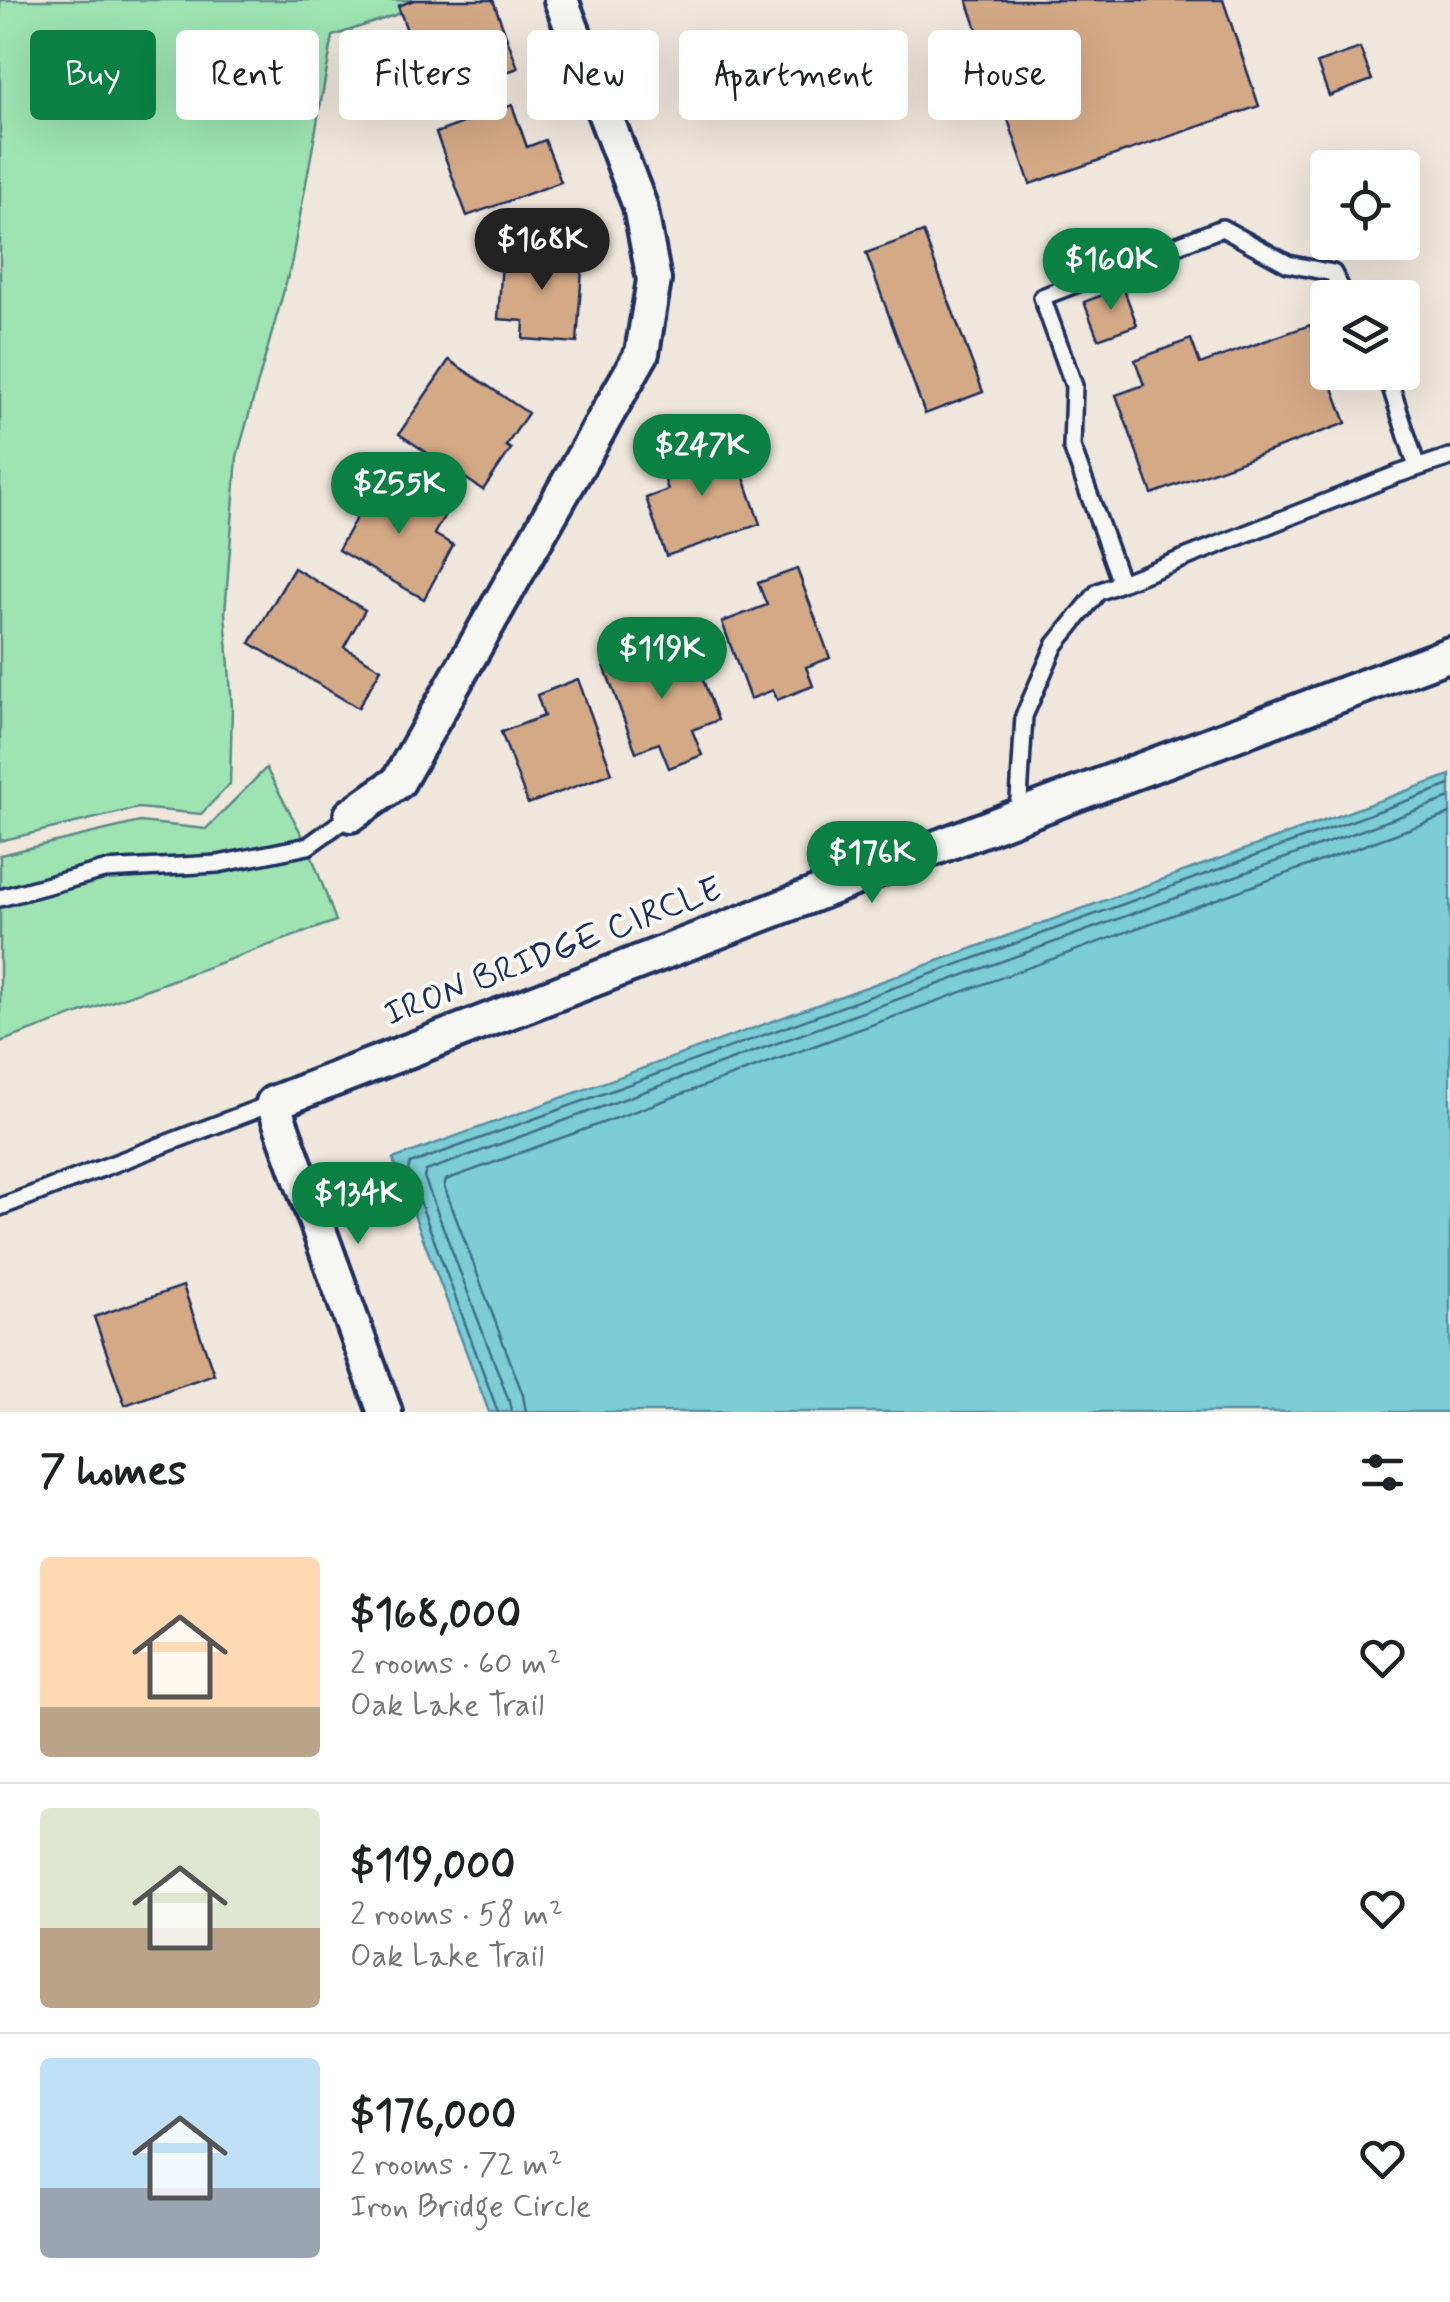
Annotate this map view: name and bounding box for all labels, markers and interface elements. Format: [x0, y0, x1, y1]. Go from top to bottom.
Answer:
chip: Buy [30, 30, 156, 120]
chip: Rent [176, 30, 319, 120]
chip: Filters [339, 30, 507, 120]
chip: New [527, 30, 659, 120]
chip: Apartment [679, 30, 908, 120]
chip: House [928, 30, 1081, 120]
map controls [1310, 150, 1420, 390]
button: locate [1310, 150, 1420, 260]
pin: $168K [472, 208, 612, 293]
text: $168K [497, 219, 587, 261]
pin: $160K [1041, 228, 1181, 313]
text: $160K [1065, 239, 1157, 281]
button: layers [1310, 280, 1420, 390]
pin: $247K [632, 414, 772, 499]
text: $247K [655, 425, 749, 467]
pin: $255K [329, 452, 469, 537]
text: $255K [353, 463, 445, 505]
pin: $119K [592, 617, 732, 702]
text: $119K [619, 628, 705, 670]
pin: $176K [802, 821, 942, 906]
text: $176K [829, 832, 915, 874]
street label: IRON BRIDGE CIRCLE [378, 866, 728, 1038]
pin: $134K [288, 1162, 428, 1247]
text: $134K [314, 1173, 402, 1215]
text: 7 homes [40, 1445, 187, 1500]
icon: filters [1355, 1445, 1410, 1500]
text: $168,000 [350, 1588, 521, 1643]
icon: home [120, 1597, 240, 1717]
icon: heart [1355, 1630, 1410, 1685]
text: 2 rooms · 60 m² [350, 1643, 561, 1685]
text: Oak Lake Trail [350, 1685, 544, 1727]
text: $119,000 [350, 1839, 515, 1894]
icon: home [120, 1848, 240, 1968]
icon: heart [1355, 1881, 1410, 1936]
text: 2 rooms · 58 m² [350, 1894, 563, 1936]
text: Oak Lake Trail [350, 1936, 544, 1978]
text: $176,000 [350, 2089, 516, 2144]
icon: home [120, 2098, 240, 2218]
icon: heart [1355, 2131, 1410, 2186]
text: 2 rooms · 72 m² [350, 2144, 563, 2186]
text: Iron Bridge Circle [350, 2186, 591, 2228]

